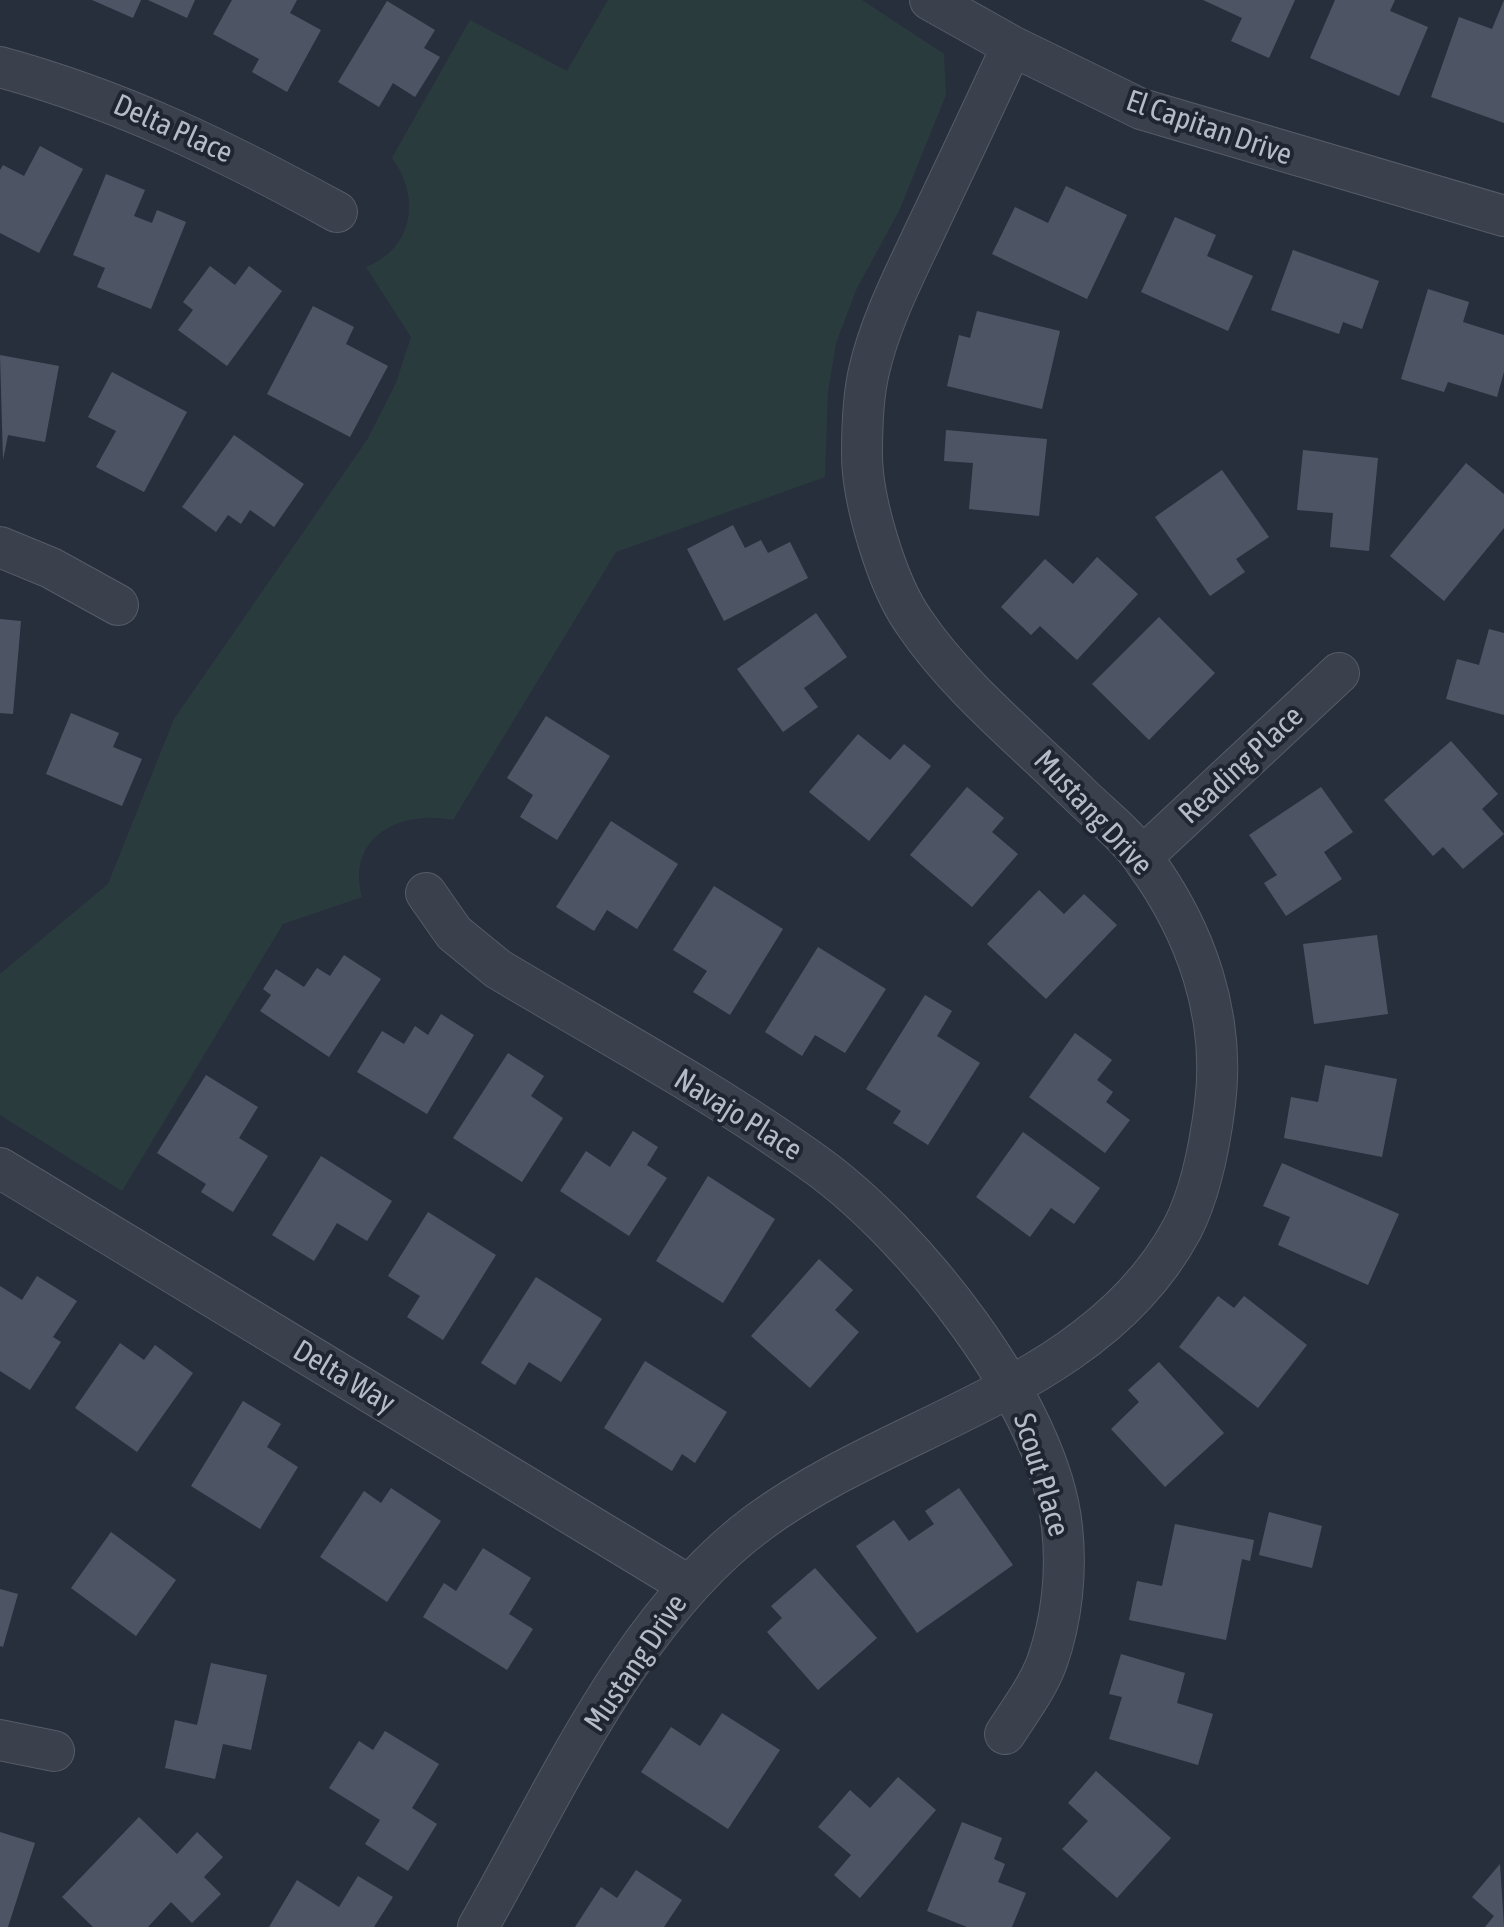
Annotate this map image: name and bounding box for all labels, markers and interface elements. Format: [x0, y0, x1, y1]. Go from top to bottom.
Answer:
street label: El Capitan Drive [1121, 83, 1297, 173]
street label: Delta Place [108, 87, 238, 171]
street label: Reading Place [1171, 698, 1311, 832]
street label: Mustang Drive [1026, 743, 1160, 883]
street label: Navajo Place [667, 1062, 809, 1168]
street label: Delta Way [287, 1333, 401, 1421]
street label: Scout Place [1005, 1409, 1077, 1541]
street label: Mustang Drive [577, 1588, 695, 1738]

